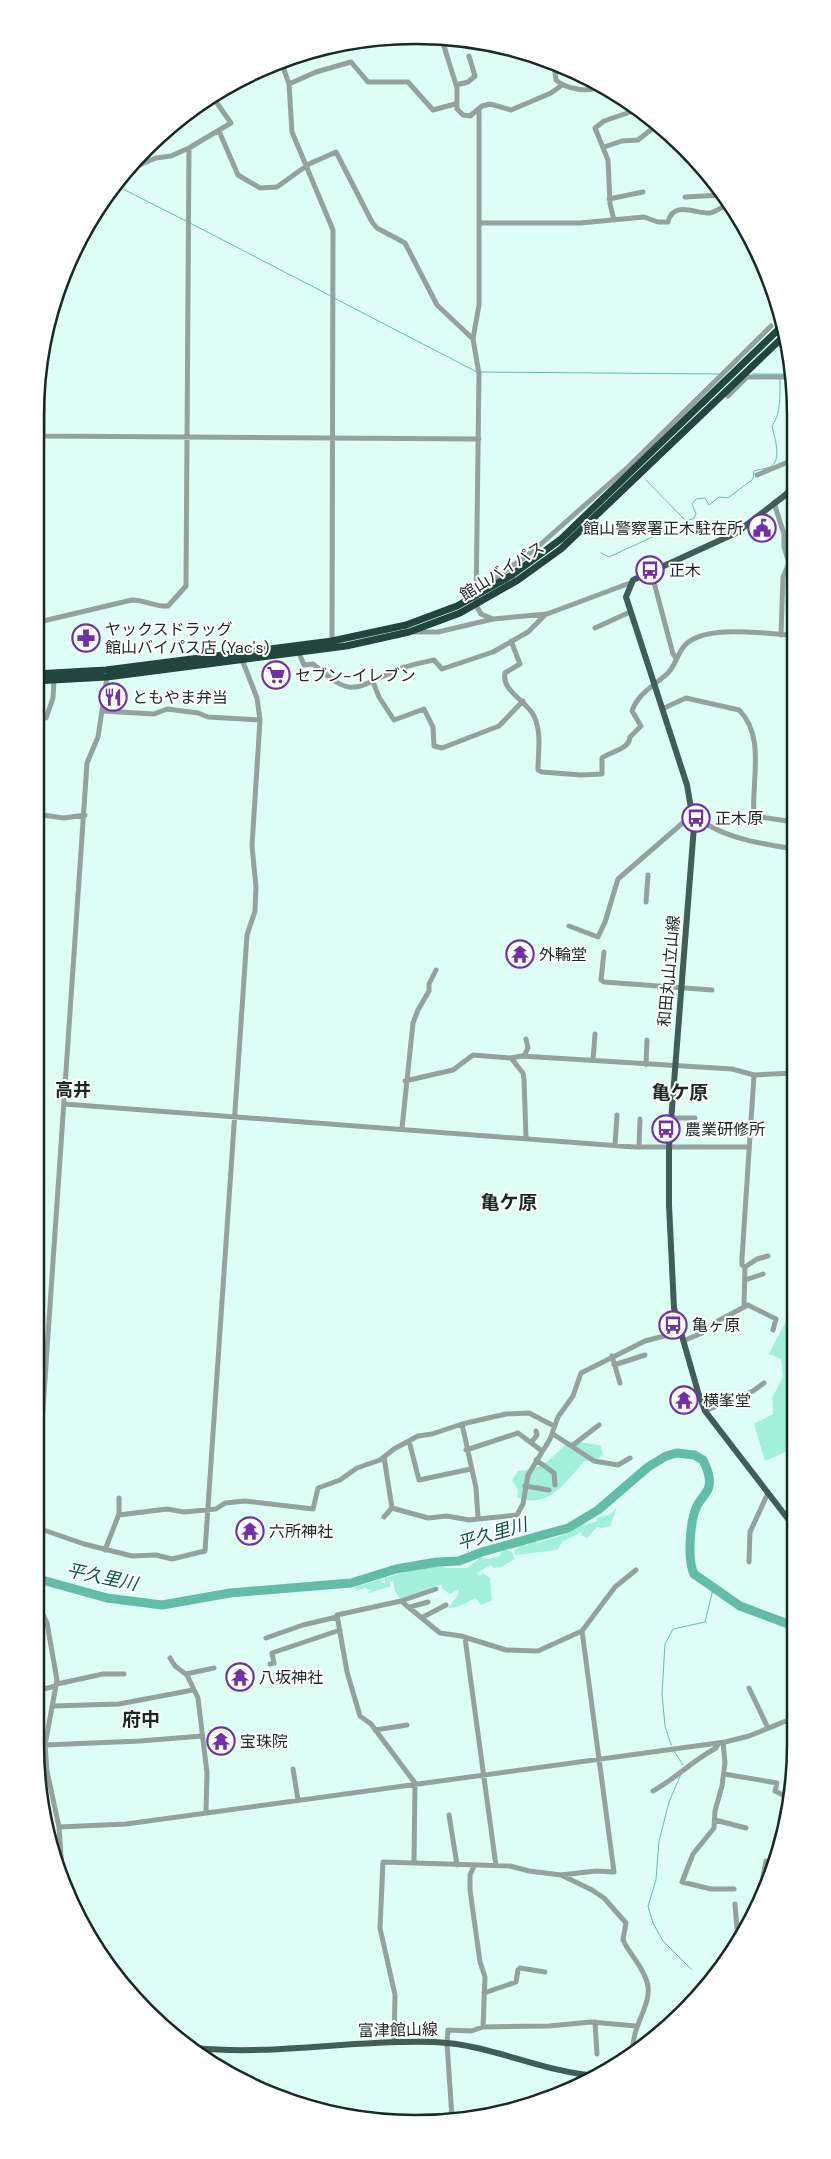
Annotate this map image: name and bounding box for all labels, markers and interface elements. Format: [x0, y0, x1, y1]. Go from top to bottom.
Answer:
public building icon: 館山警察署正木駐在所 [747, 513, 777, 543]
place label: 館山警察署正木駐在所 [583, 518, 743, 539]
street label: 館山バイパス [456, 537, 548, 605]
bus stop icon: 正木 [635, 555, 665, 585]
place label: 正木 [669, 560, 701, 581]
place label: ヤックスドラッグ 館山バイパス店 (Yac's) [105, 619, 269, 658]
pharmacy icon: ヤックスドラッグ 館山バイパス店 (Yac's) [71, 623, 101, 653]
supermarket icon: セブン-イレブン [261, 660, 291, 690]
place label: セブン-イレブン [295, 665, 416, 686]
restaurant icon: ともやま弁当 [98, 682, 128, 712]
place label: ともやま弁当 [132, 687, 228, 708]
bus stop icon: 正木原 [681, 803, 711, 833]
place label: 正木原 [715, 808, 763, 829]
street label: 和田丸山立山線 [654, 914, 684, 1028]
temple icon: 外輪堂 [505, 939, 535, 969]
place label: 外輪堂 [539, 944, 587, 965]
district label: 高井 [55, 1078, 91, 1102]
district label: 亀ケ原 [651, 1080, 709, 1105]
bus stop icon: 農業研修所 [651, 1114, 681, 1144]
place label: 農業研修所 [685, 1119, 765, 1140]
district label: 亀ケ原 [480, 1190, 538, 1215]
bus stop icon: 亀ヶ原 [658, 1310, 688, 1340]
place label: 亀ヶ原 [692, 1315, 740, 1336]
temple icon: 横峯堂 [669, 1385, 699, 1415]
place label: 横峯堂 [703, 1390, 751, 1411]
water label: 平久里川 [454, 1512, 532, 1555]
temple icon: 六所神社 [235, 1516, 265, 1546]
place label: 六所神社 [269, 1521, 333, 1542]
water label: 平久里川 [64, 1558, 142, 1597]
temple icon: 八坂神社 [225, 1662, 255, 1692]
place label: 八坂神社 [259, 1667, 323, 1688]
district label: 府中 [122, 1707, 160, 1732]
temple icon: 宝珠院 [206, 1726, 236, 1756]
place label: 宝珠院 [240, 1731, 288, 1752]
street label: 富津館山線 [358, 2019, 438, 2041]

